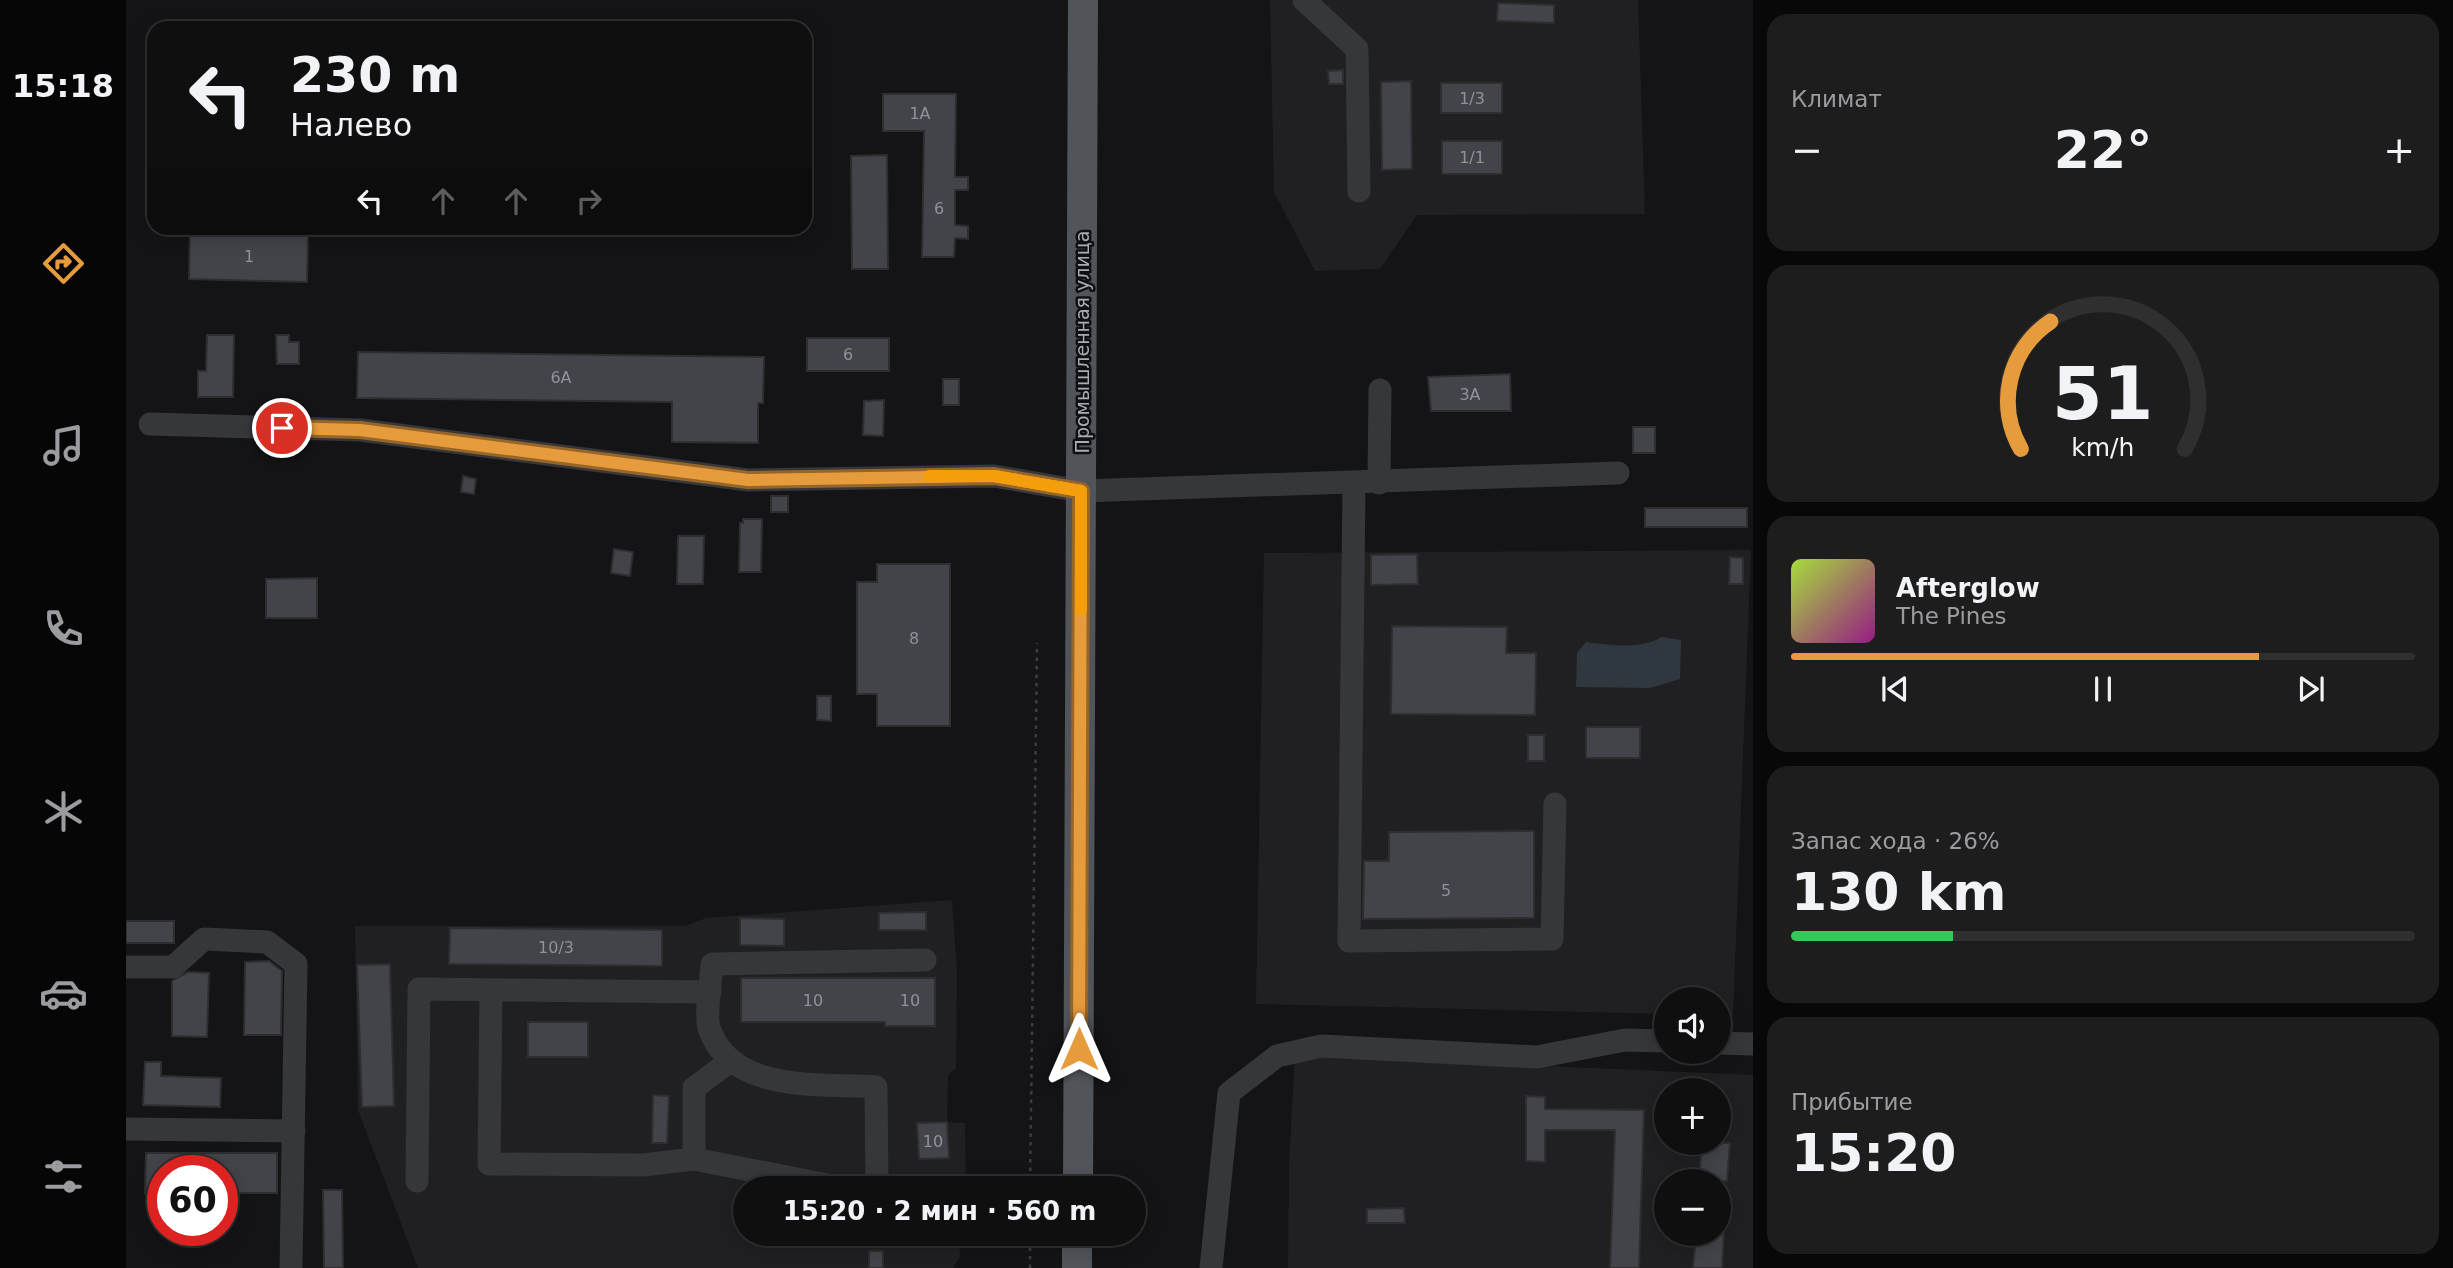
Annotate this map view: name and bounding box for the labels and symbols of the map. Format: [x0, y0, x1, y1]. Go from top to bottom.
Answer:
house number: 1/3 [1459, 89, 1485, 108]
house number: 1А [909, 104, 931, 123]
house number: 1/1 [1459, 148, 1485, 167]
house number: 6 [934, 199, 944, 218]
street label: Промышленная улица [1071, 231, 1093, 453]
house number: 1 [244, 247, 254, 266]
house number: 6 [843, 345, 853, 364]
house number: 6А [550, 368, 572, 387]
house number: 3А [1459, 385, 1481, 404]
pin [252, 398, 312, 458]
house number: 8 [909, 629, 919, 648]
house number: 5 [1441, 881, 1451, 900]
house number: 10/3 [538, 938, 574, 957]
house number: 10 [803, 991, 823, 1010]
house number: 10 [900, 991, 920, 1010]
position arrow [1042, 1012, 1116, 1086]
house number: 10 [923, 1132, 943, 1151]
speed limit sign: 60 [147, 1155, 238, 1246]

